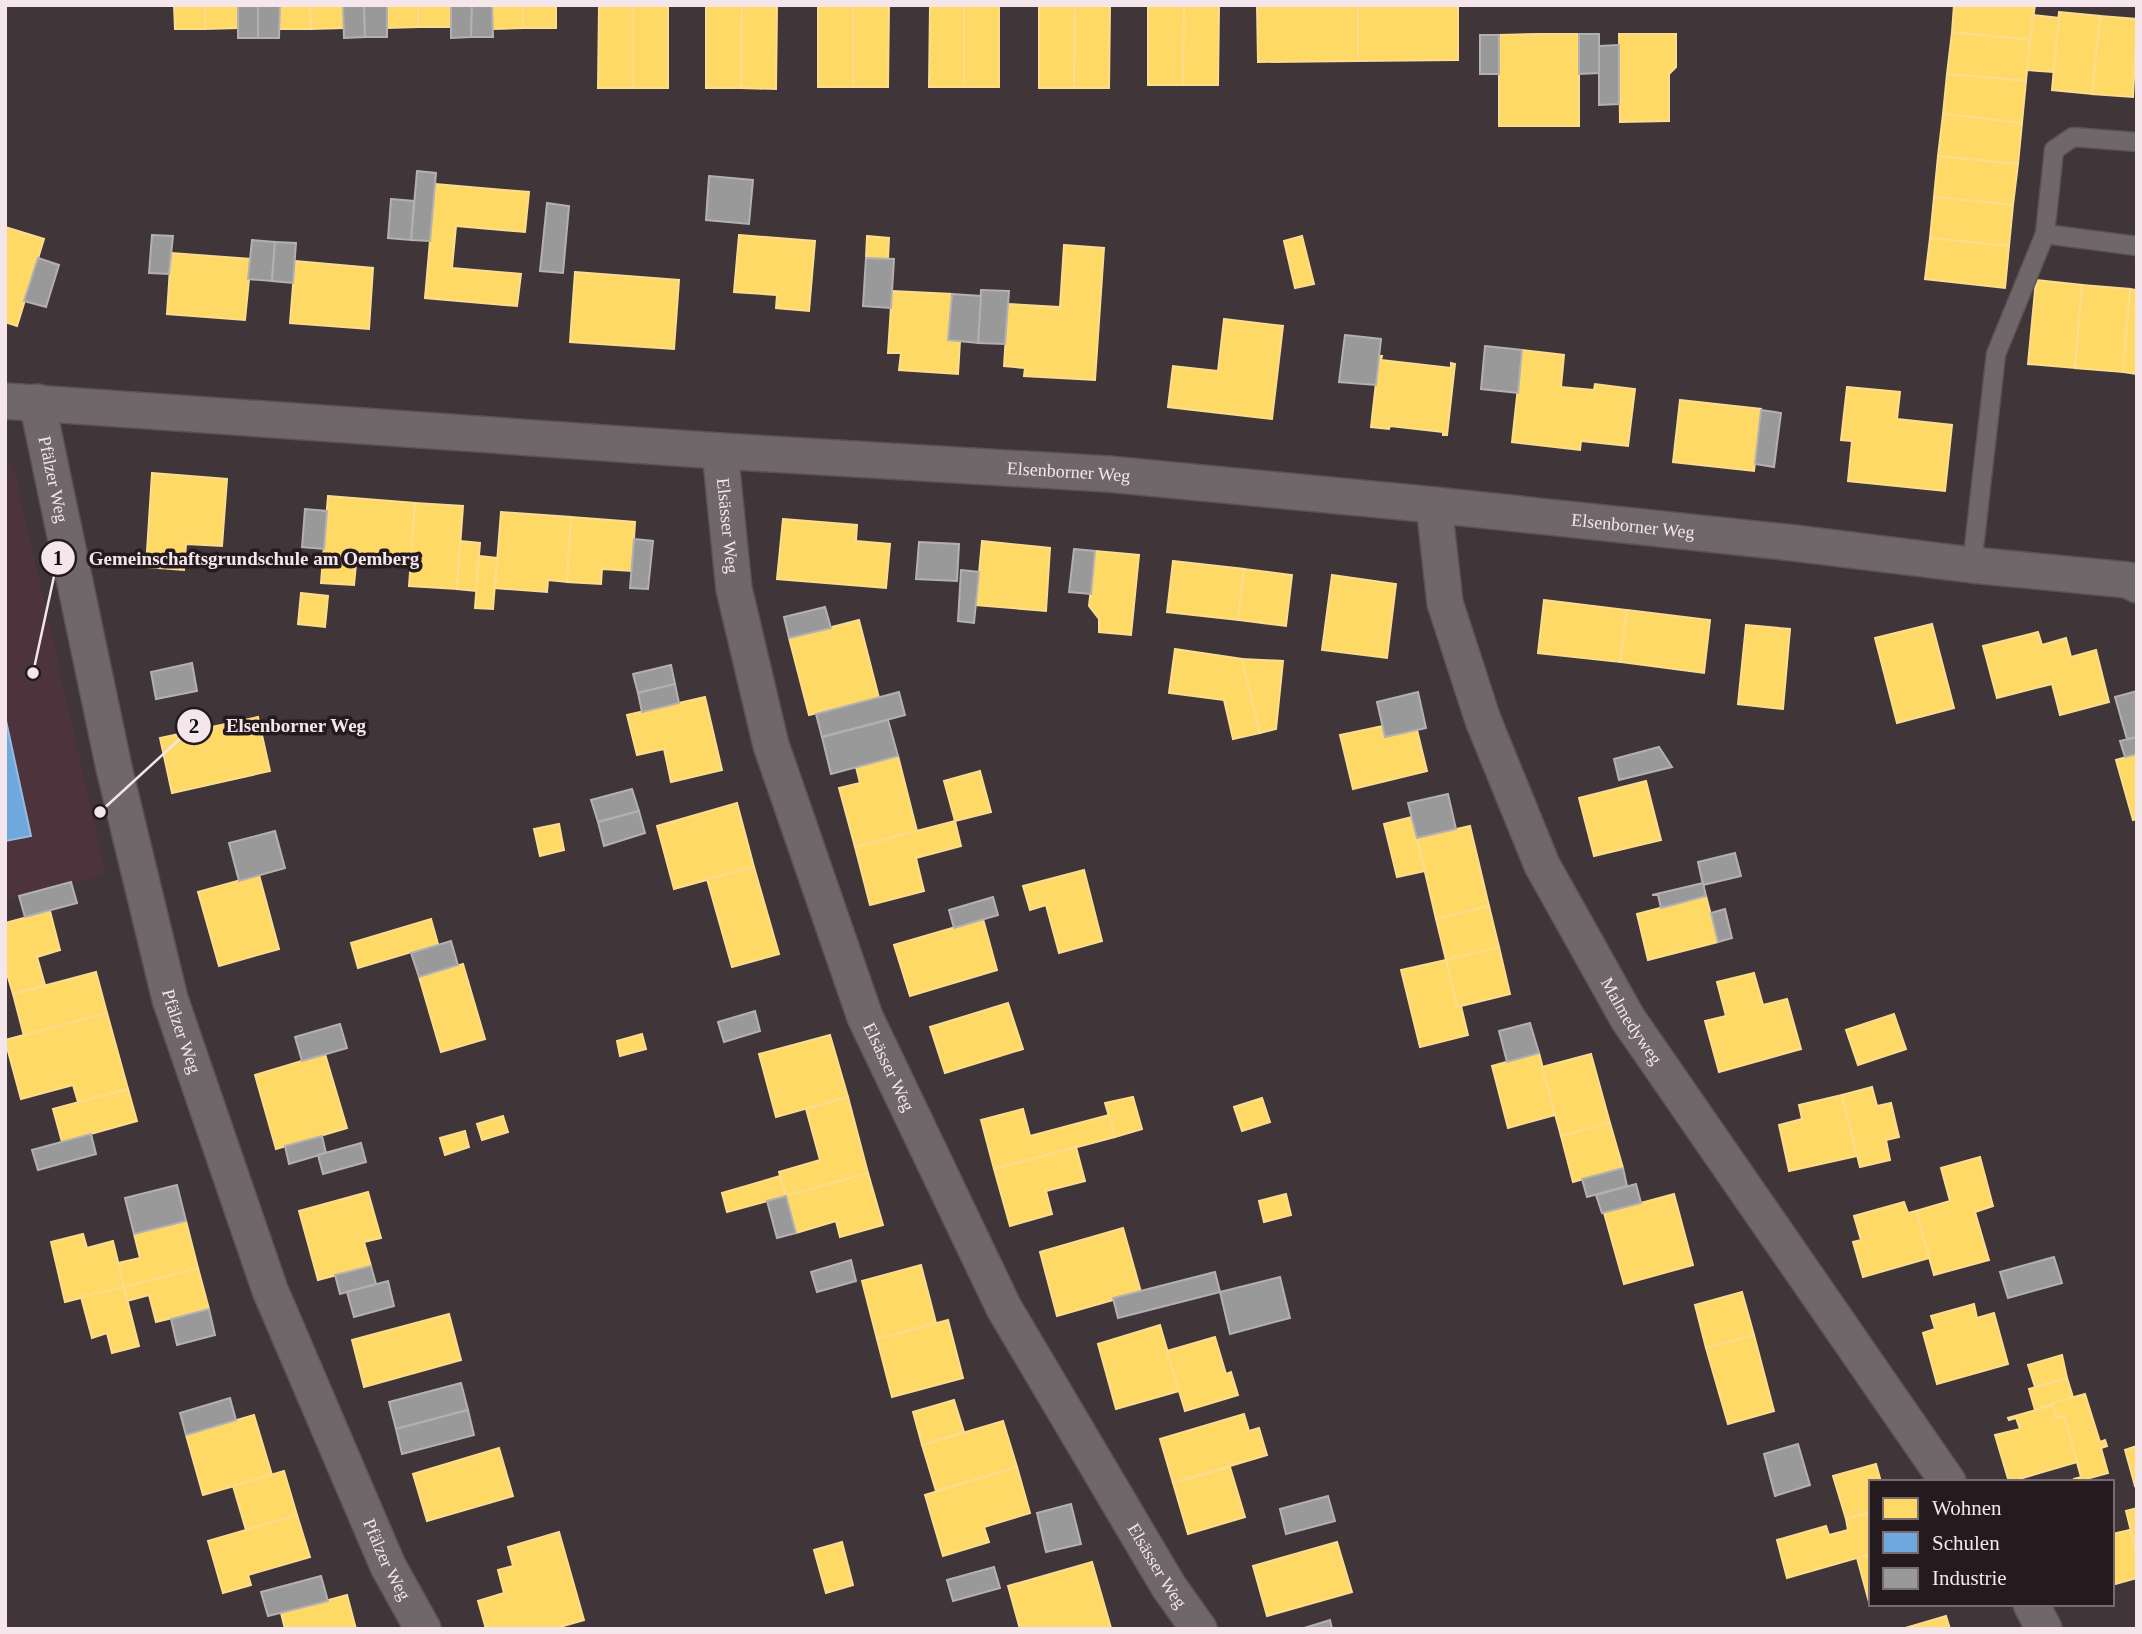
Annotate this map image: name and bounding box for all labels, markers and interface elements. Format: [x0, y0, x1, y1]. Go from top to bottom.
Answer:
street label: Pfälzer Weg [34, 434, 72, 524]
street label: Elsenborner Weg [1006, 458, 1131, 486]
street label: Elsässer Weg [713, 477, 742, 574]
street label: Elsenborner Weg [1570, 510, 1696, 542]
callout: Gemeinschaftsgrundschule am Oemberg [40, 538, 434, 578]
text: 1 [53, 546, 63, 570]
text: Gemeinschaftsgrundschule am Oemberg [89, 548, 420, 569]
callout: Elsenborner Weg [177, 706, 381, 746]
text: 2 [189, 714, 199, 738]
text: Elsenborner Weg [226, 715, 367, 736]
street label: Malmedyweg [1597, 974, 1666, 1068]
street label: Pfälzer Weg [158, 987, 205, 1076]
street label: Elsässer Weg [859, 1019, 918, 1114]
legend [1869, 1480, 2114, 1606]
text: Wohnen [1932, 1496, 2002, 1520]
street label: Pfälzer Weg [359, 1516, 415, 1603]
street label: Elsässer Weg [1124, 1520, 1191, 1612]
text: Schulen [1932, 1531, 2000, 1555]
text: Industrie [1932, 1566, 2007, 1590]

